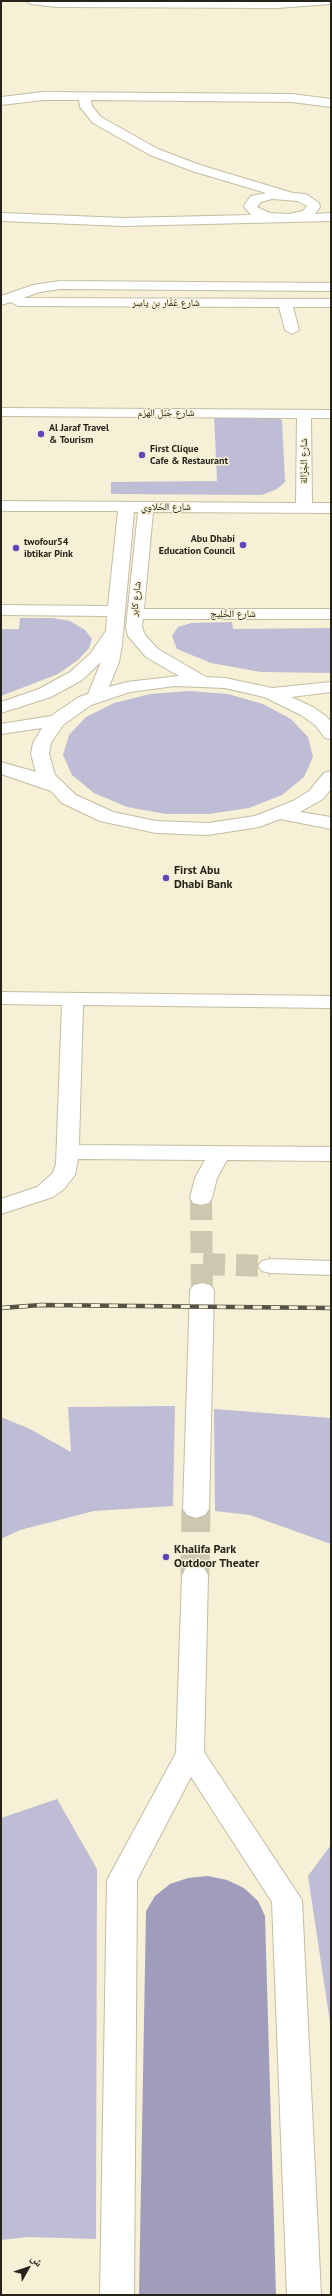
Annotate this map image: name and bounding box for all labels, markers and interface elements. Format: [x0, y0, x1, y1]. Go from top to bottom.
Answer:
street label: شارع عَمَّار بن ياسِر [132, 297, 200, 309]
street label: شارع جَبَل الهَزم [138, 407, 194, 419]
place label: Al Jaraf Travel & Tourism [49, 422, 109, 446]
marker: Al Jaraf Travel & Tourism [36, 429, 46, 439]
street label: شارع الجَزَالة [298, 438, 310, 484]
place label: First Clique Cafe & Restaurant [150, 443, 228, 466]
marker: First Clique Cafe & Restaurant [137, 450, 147, 460]
street label: شارع الحَلاوِي [141, 501, 191, 513]
place label: Abu Dhabi Education Council [159, 533, 235, 556]
place label: twofour54 ibtikar Pink [24, 536, 73, 560]
marker: Abu Dhabi Education Council [238, 540, 248, 550]
marker: twofour54 ibtikar Pink [11, 543, 21, 553]
street label: شارع كابر [128, 581, 144, 617]
street label: شارع الخَلِيج [210, 608, 256, 620]
place label: First Abu Dhabi Bank [174, 864, 232, 892]
marker: First Abu Dhabi Bank [161, 873, 171, 883]
place label: Khalifa Park Outdoor Theater [174, 1543, 259, 1571]
marker: Khalifa Park Outdoor Theater [161, 1552, 171, 1562]
north arrow [8, 2248, 48, 2288]
text: ش [28, 2251, 46, 2269]

